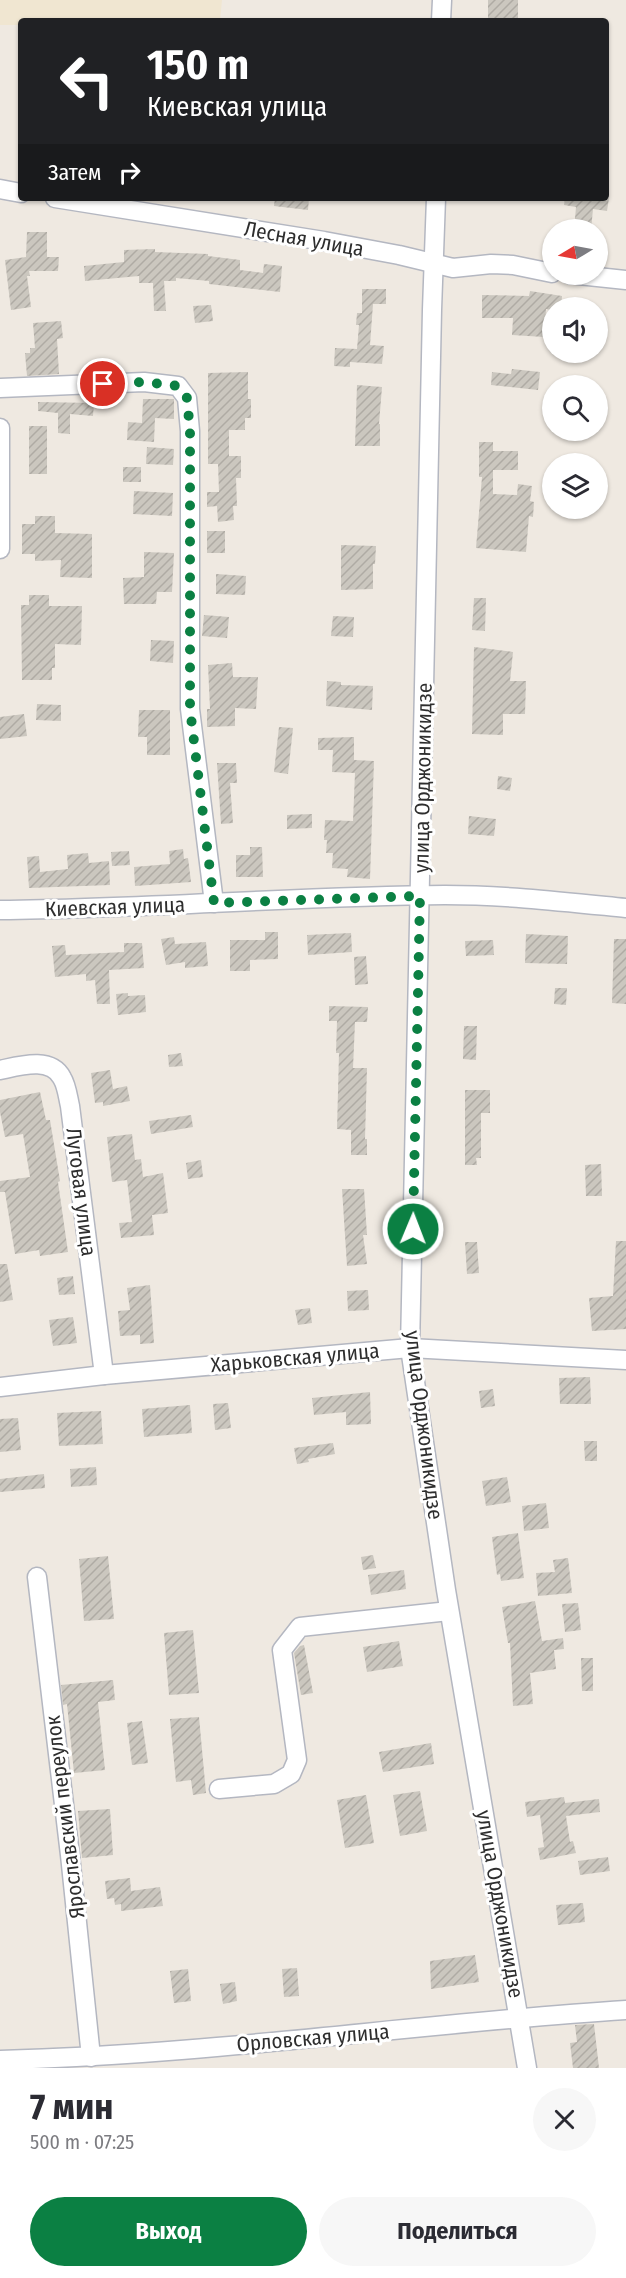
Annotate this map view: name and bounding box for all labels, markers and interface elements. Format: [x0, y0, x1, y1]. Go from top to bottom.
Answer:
text: 150 m [147, 40, 249, 90]
icon: left [48, 42, 126, 120]
text: Киевская улица [147, 91, 327, 123]
icon: right [113, 156, 146, 189]
text: Затем [48, 159, 101, 186]
street label: Лесная улица [242, 216, 366, 262]
north arrow [542, 219, 608, 285]
map controls [542, 219, 608, 519]
button: sound [542, 297, 608, 363]
pin [77, 358, 128, 409]
icon: arrive [86, 367, 119, 400]
button: search [542, 375, 608, 441]
button: layers [542, 453, 608, 519]
street label: улица Орджоникидзе [408, 683, 438, 873]
street label: Киевская улица [45, 892, 185, 922]
street label: Луговая улица [60, 1126, 102, 1258]
position arrow [381, 1197, 445, 1261]
street label: улица Орджоникидзе [399, 1329, 449, 1521]
street label: Харьковская улица [210, 1338, 380, 1378]
street label: Ярославский переулок [40, 1714, 90, 1920]
street label: улица Орджоникидзе [471, 1808, 529, 2000]
street label: Орловская улица [236, 2018, 390, 2058]
text: 7 мин [30, 2085, 113, 2129]
button: close [533, 2088, 596, 2151]
text: 500 m · 07:25 [30, 2130, 134, 2154]
button: Выход [30, 2197, 307, 2266]
button: Поделиться [319, 2197, 596, 2266]

